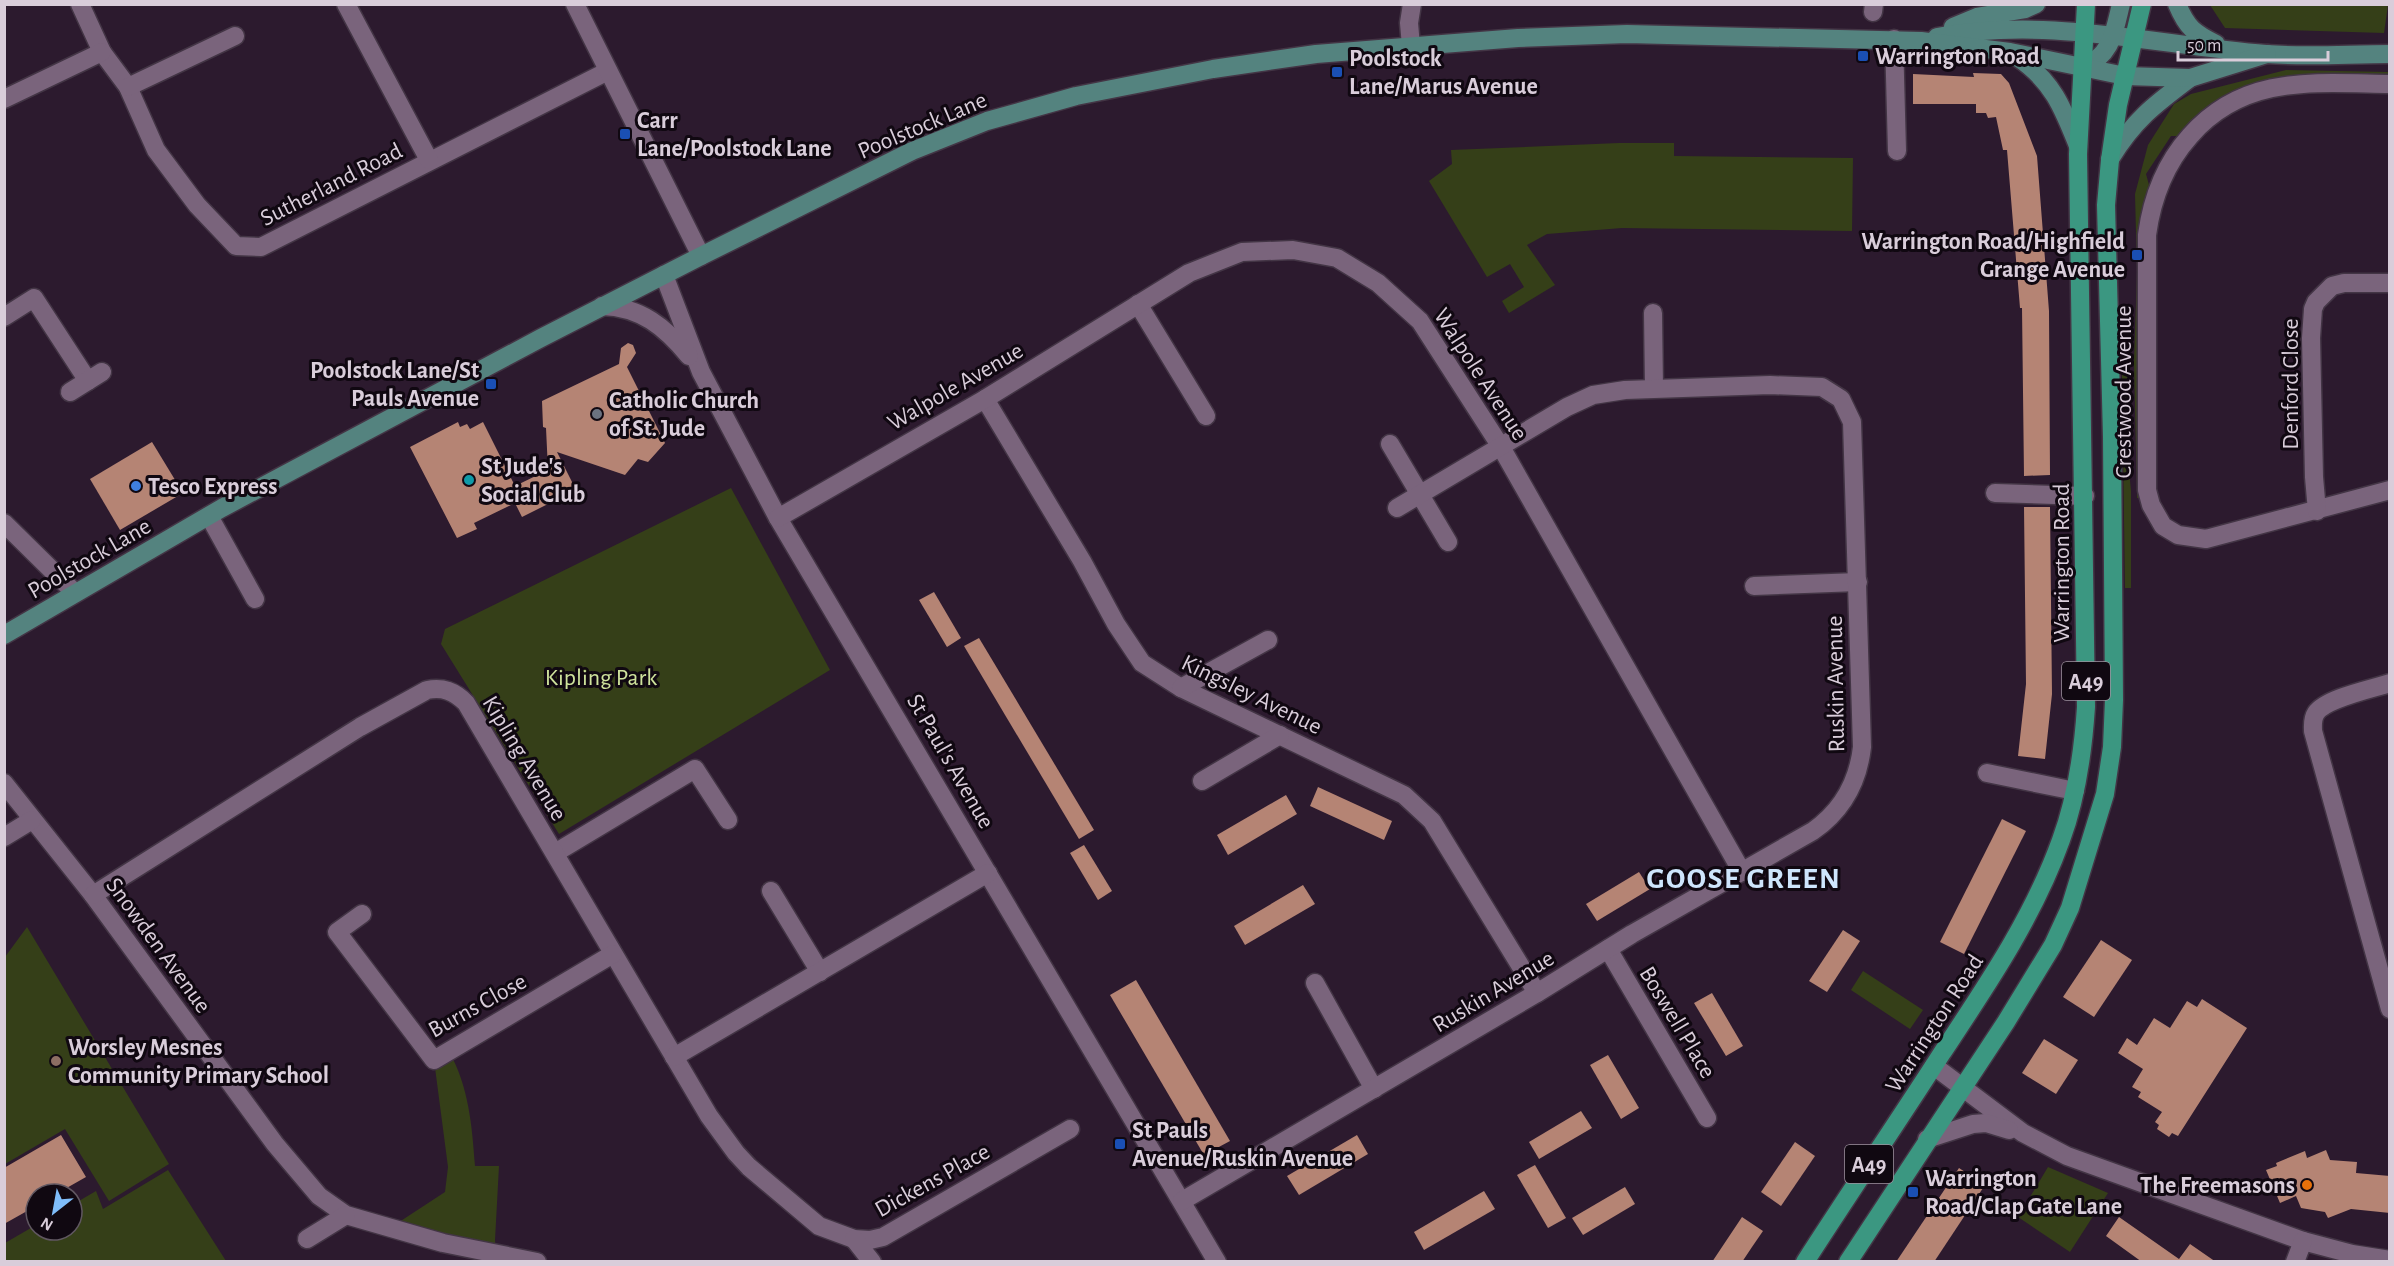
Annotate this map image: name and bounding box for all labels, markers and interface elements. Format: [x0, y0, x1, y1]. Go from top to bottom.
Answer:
scale bar [2178, 24, 2328, 62]
text: 50 m [2187, 37, 2221, 55]
place label: Warrington Road [1875, 45, 2040, 69]
place label: Poolstock Lane/Marus Avenue [1349, 47, 1538, 99]
marker: Warrington Road [1856, 49, 1870, 63]
marker: Poolstock Lane/Marus Avenue [1330, 65, 1344, 79]
street label: Poolstock Lane [854, 88, 990, 164]
place label: Carr Lane/Poolstock Lane [637, 109, 832, 161]
marker: Carr Lane/Poolstock Lane [618, 127, 632, 141]
street label: Sutherland Road [257, 139, 406, 231]
place label: Warrington Road/Highfield Grange Avenue [1861, 230, 2125, 282]
marker: Warrington Road/Highfield Grange Avenue [2130, 248, 2144, 262]
street label: Walpole Avenue [1429, 304, 1532, 445]
street label: Crestwood Avenue [2112, 305, 2136, 479]
street label: Denford Close [2279, 318, 2303, 450]
street label: Walpole Avenue [884, 338, 1027, 435]
place label: Poolstock Lane/St Pauls Avenue [310, 359, 479, 411]
marker: Poolstock Lane/St Pauls Avenue [484, 377, 498, 391]
place label: Catholic Church of St. Jude [609, 389, 759, 441]
marker: Catholic Church of St. Jude [590, 407, 604, 421]
place label: St Jude's Social Club [481, 455, 585, 507]
marker: St Jude's Social Club [462, 473, 476, 487]
place label: Tesco Express [148, 475, 278, 499]
marker: Tesco Express [129, 479, 143, 493]
street label: Warrington Road [2050, 483, 2074, 643]
street label: Poolstock Lane [24, 514, 155, 604]
street label: Ruskin Avenue [1823, 615, 1849, 753]
street label: Kingsley Avenue [1178, 651, 1326, 739]
road number: A49 [2062, 662, 2110, 700]
park label: Kipling Park [545, 666, 657, 690]
street label: St Paul's Avenue [902, 690, 998, 833]
street label: Kipling Avenue [478, 692, 571, 825]
district label: GOOSE GREEN [1647, 864, 1841, 894]
street label: Snowden Avenue [101, 874, 215, 1018]
street label: Ruskin Avenue [1429, 946, 1558, 1037]
street label: Warrington Road [1881, 950, 1988, 1097]
street label: Boswell Place [1634, 962, 1720, 1083]
street label: Burns Close [424, 969, 531, 1043]
place label: Worsley Mesnes Community Primary School [68, 1036, 329, 1088]
marker: Worsley Mesnes Community Primary School [49, 1054, 63, 1068]
place label: St Pauls Avenue/Ruskin Avenue [1132, 1119, 1353, 1171]
marker: St Pauls Avenue/Ruskin Avenue [1113, 1137, 1127, 1151]
street label: Dickens Place [871, 1140, 994, 1222]
road number: A49 [1845, 1145, 1893, 1183]
place label: Warrington Road/Clap Gate Lane [1925, 1167, 2122, 1219]
place label: The Freemasons [2140, 1174, 2295, 1198]
marker: The Freemasons [2300, 1178, 2314, 1192]
north arrow [24, 1182, 84, 1242]
marker: Warrington Road/Clap Gate Lane [1906, 1185, 1920, 1199]
text: N [38, 1214, 56, 1234]

